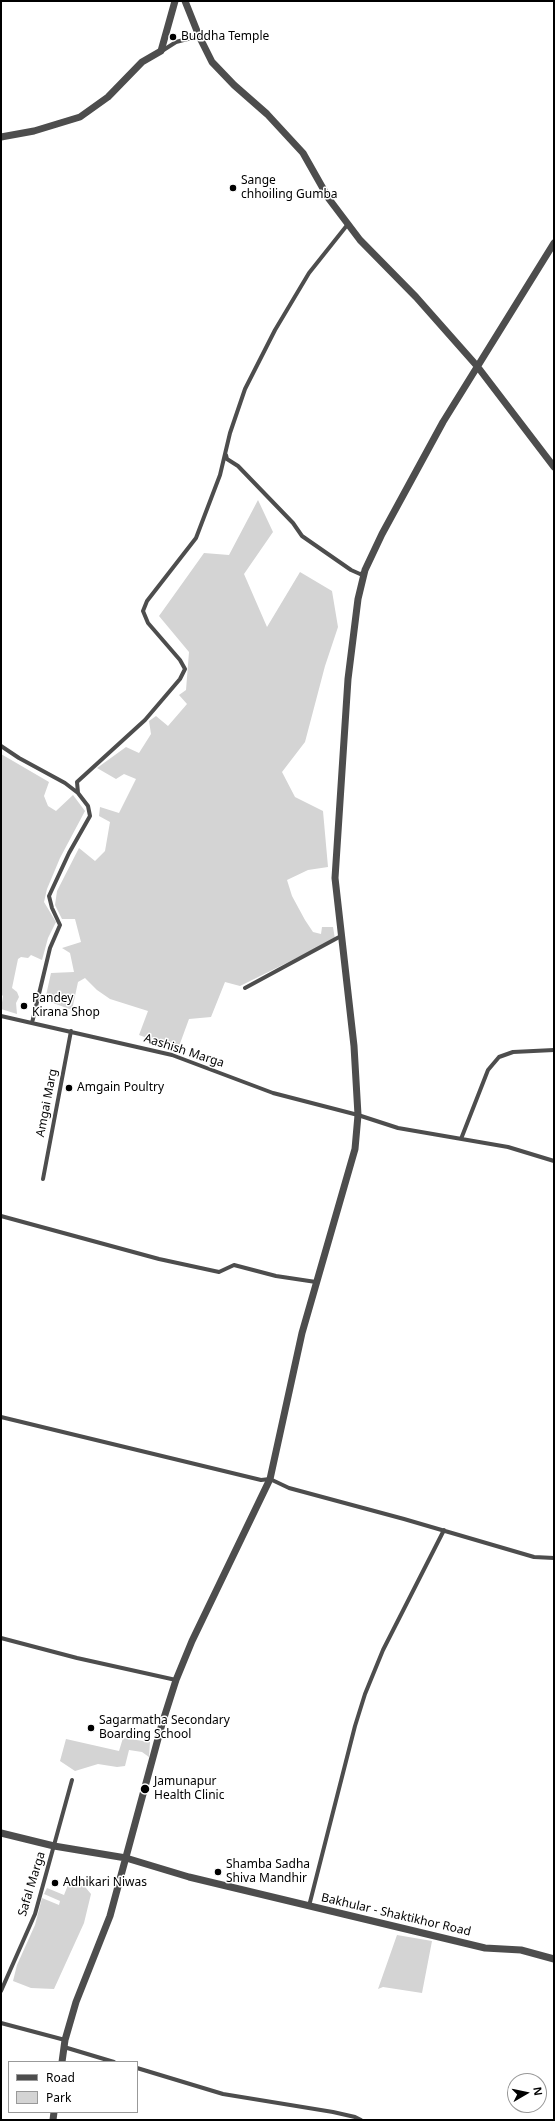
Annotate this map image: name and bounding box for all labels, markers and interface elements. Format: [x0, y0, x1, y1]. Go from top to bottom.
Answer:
place label: Buddha Temple [181, 30, 269, 44]
marker: Buddha Temple [168, 32, 178, 42]
place label: Sange chhoiling Gumba [241, 174, 338, 202]
marker: Sange chhoiling Gumba [228, 183, 238, 193]
place label: Pandey Kirana Shop [32, 992, 100, 1020]
marker: Pandey Kirana Shop [19, 1001, 29, 1011]
street label: Aashish Marga [142, 1031, 226, 1071]
street label: Amgai Marg [33, 1068, 61, 1138]
place label: Amgain Poultry [77, 1081, 164, 1095]
marker: Amgain Poultry [64, 1083, 74, 1093]
place label: Sagarmatha Secondary Boarding School [99, 1714, 230, 1742]
marker: Sagarmatha Secondary Boarding School [86, 1723, 96, 1733]
place label: Jamunapur Health Clinic [154, 1775, 224, 1803]
marker: Jamunapur Health Clinic [139, 1783, 151, 1795]
street label: Safal Marga [15, 1850, 49, 1918]
place label: Shamba Sadha Shiva Mandhir [226, 1858, 310, 1886]
marker: Shamba Sadha Shiva Mandhir [213, 1867, 223, 1877]
place label: Adhikari Niwas [63, 1876, 147, 1890]
marker: Adhikari Niwas [50, 1878, 60, 1888]
street label: Bakhular - Shaktikhor Road [320, 1891, 472, 1939]
legend [8, 2061, 138, 2113]
text: Road [46, 2069, 75, 2086]
north arrow [507, 2073, 547, 2113]
text: N [530, 2086, 546, 2097]
text: Park [46, 2089, 71, 2106]

